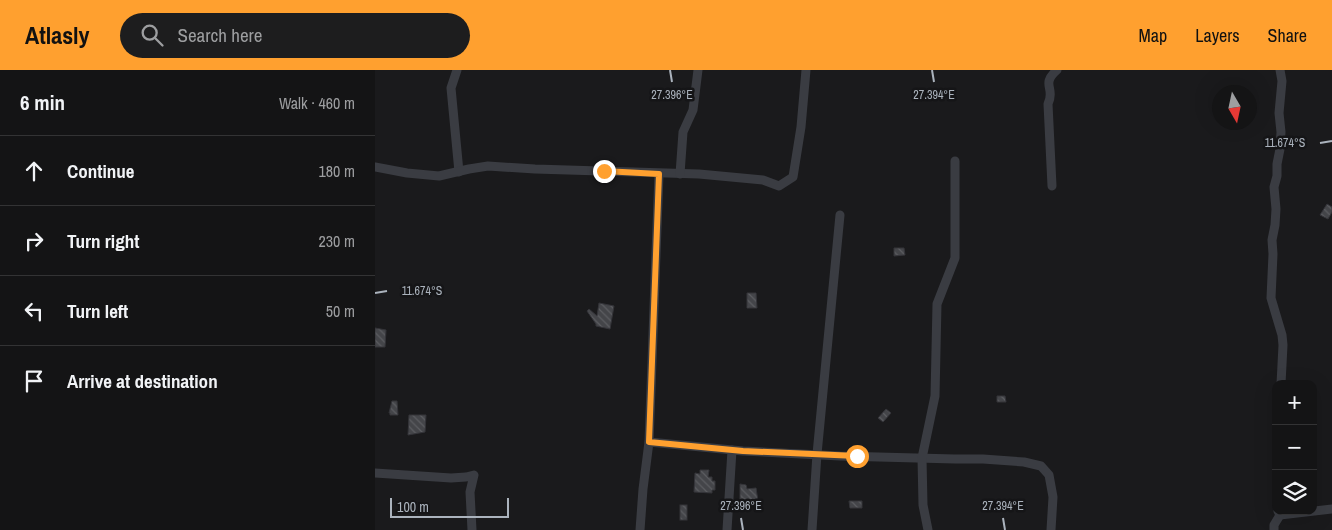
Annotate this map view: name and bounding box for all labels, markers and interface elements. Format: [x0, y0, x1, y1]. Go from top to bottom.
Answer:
search box [120, 13, 470, 58]
text: Atlasly [25, 19, 90, 51]
icon: search [138, 21, 166, 49]
text: Search here [178, 22, 262, 48]
text: Map [1139, 23, 1167, 48]
text: Layers [1195, 23, 1240, 48]
text: Share [1268, 23, 1307, 48]
north arrow [1212, 85, 1257, 130]
text: 27.396°E [651, 87, 693, 103]
text: 27.394°E [913, 87, 955, 103]
text: 6 min [20, 88, 65, 117]
text: Walk · 460 m [279, 92, 355, 114]
text: 11.674°S [1265, 135, 1306, 151]
icon: ahead [20, 157, 48, 185]
text: Continue [67, 158, 135, 184]
text: 180 m [319, 160, 355, 182]
route end [593, 160, 616, 183]
icon: right [20, 227, 48, 255]
text: Turn right [67, 228, 139, 254]
text: 230 m [319, 230, 355, 252]
text: 11.674°S [402, 283, 443, 299]
icon: left [20, 297, 48, 325]
text: Turn left [67, 298, 128, 324]
text: 50 m [326, 300, 355, 322]
icon: arrive [20, 367, 48, 395]
text: Arrive at destination [67, 368, 218, 394]
map controls [1272, 380, 1317, 515]
button: + [1272, 380, 1317, 425]
button: − [1272, 425, 1317, 470]
route start [846, 445, 869, 468]
button: layers [1272, 470, 1317, 515]
scale bar [390, 495, 509, 518]
text: 100 m [397, 498, 429, 516]
text: 27.396°E [720, 498, 762, 514]
text: 27.394°E [982, 498, 1024, 514]

